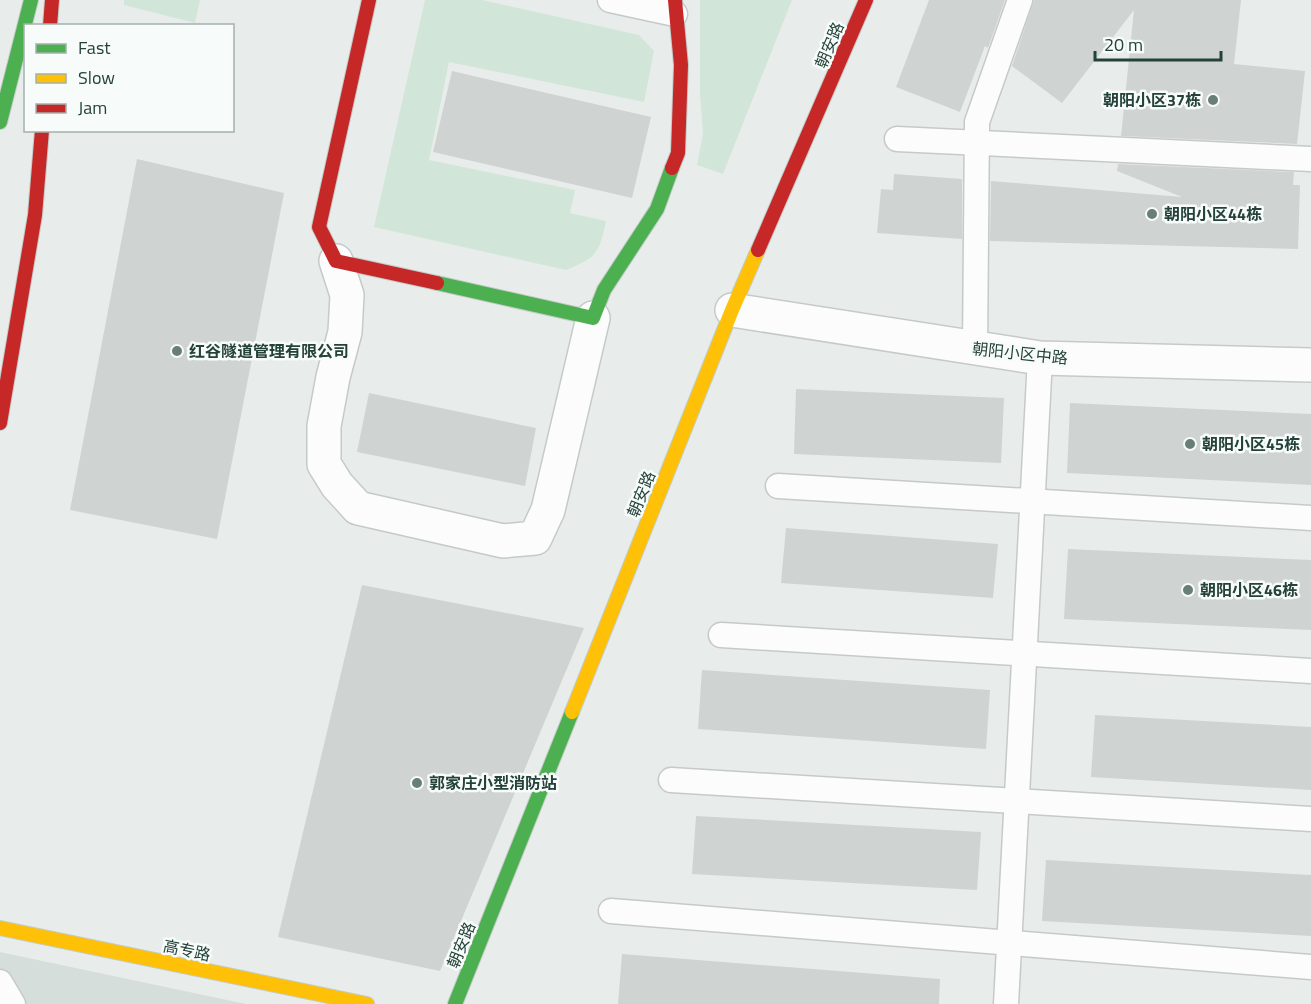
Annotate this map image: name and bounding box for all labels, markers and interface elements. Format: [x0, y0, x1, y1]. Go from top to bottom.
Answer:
street label: 朝安路 [809, 18, 849, 72]
legend [24, 24, 234, 132]
scale bar [1095, 24, 1221, 62]
text: 20 m [1104, 31, 1143, 58]
text: Fast [78, 34, 111, 61]
text: Slow [78, 64, 115, 91]
place label: 朝阳小区37栋 [1103, 88, 1201, 112]
marker: 朝阳小区37栋 [1206, 93, 1220, 107]
text: Jam [78, 94, 107, 121]
place label: 朝阳小区44栋 [1164, 202, 1262, 226]
marker: 朝阳小区44栋 [1145, 207, 1159, 221]
street label: 朝阳小区中路 [971, 336, 1069, 370]
place label: 红谷隧道管理有限公司 [189, 339, 349, 363]
marker: 红谷隧道管理有限公司 [170, 344, 184, 358]
place label: 朝阳小区45栋 [1202, 432, 1300, 456]
marker: 朝阳小区45栋 [1183, 437, 1197, 451]
street label: 朝安路 [621, 467, 661, 521]
place label: 朝阳小区46栋 [1200, 578, 1298, 602]
marker: 朝阳小区46栋 [1181, 583, 1195, 597]
place label: 郭家庄小型消防站 [429, 771, 557, 795]
marker: 郭家庄小型消防站 [410, 776, 424, 790]
street label: 朝安路 [441, 918, 481, 972]
street label: 高专路 [161, 933, 213, 967]

